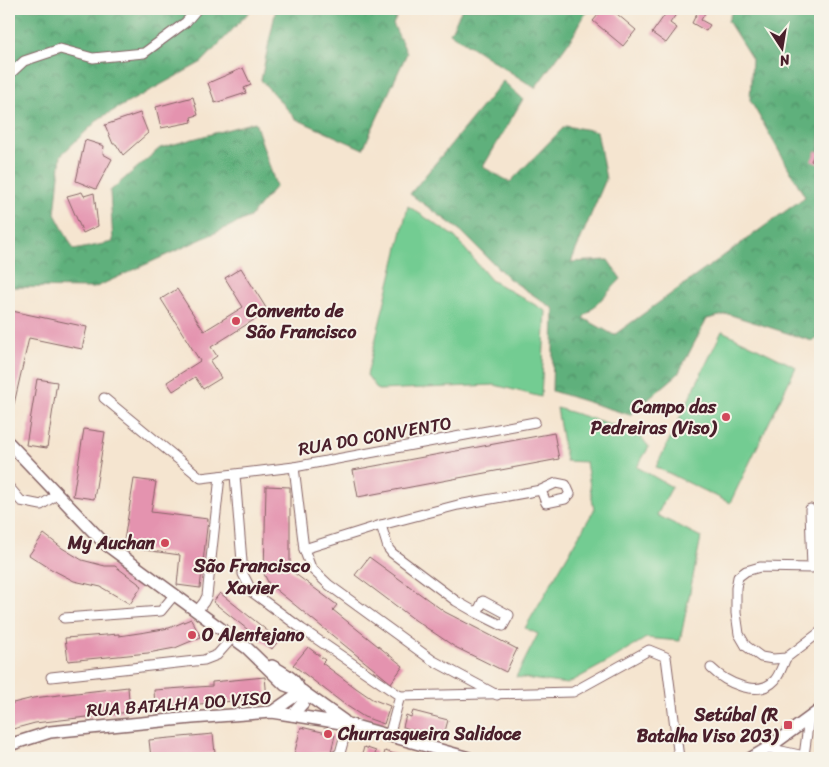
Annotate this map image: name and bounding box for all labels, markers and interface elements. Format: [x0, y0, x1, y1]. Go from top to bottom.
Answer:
north arrow [756, 22, 806, 72]
text: N [777, 47, 793, 74]
place label: Convento de São Francisco [245, 295, 357, 348]
marker: Convento de São Francisco [230, 315, 242, 327]
place label: Campo das Pedreiras (Viso) [591, 391, 718, 444]
street label: RUA DO CONVENTO [296, 407, 454, 465]
marker: Campo das Pedreiras (Viso) [720, 411, 732, 423]
place label: My Auchan [67, 527, 155, 559]
marker: My Auchan [159, 537, 171, 549]
district label: São Francisco Xavier [193, 549, 311, 604]
place label: O Alentejano [202, 619, 305, 651]
marker: O Alentejano [186, 629, 198, 641]
street label: RUA BATALHA DO VISO [85, 682, 273, 726]
place label: Setúbal (R Batalha Viso 203) [637, 699, 780, 752]
place label: Churrasqueira Salidoce [337, 718, 522, 750]
marker: Setúbal (R Batalha Viso 203) [782, 719, 794, 731]
marker: Churrasqueira Salidoce [322, 728, 334, 740]

